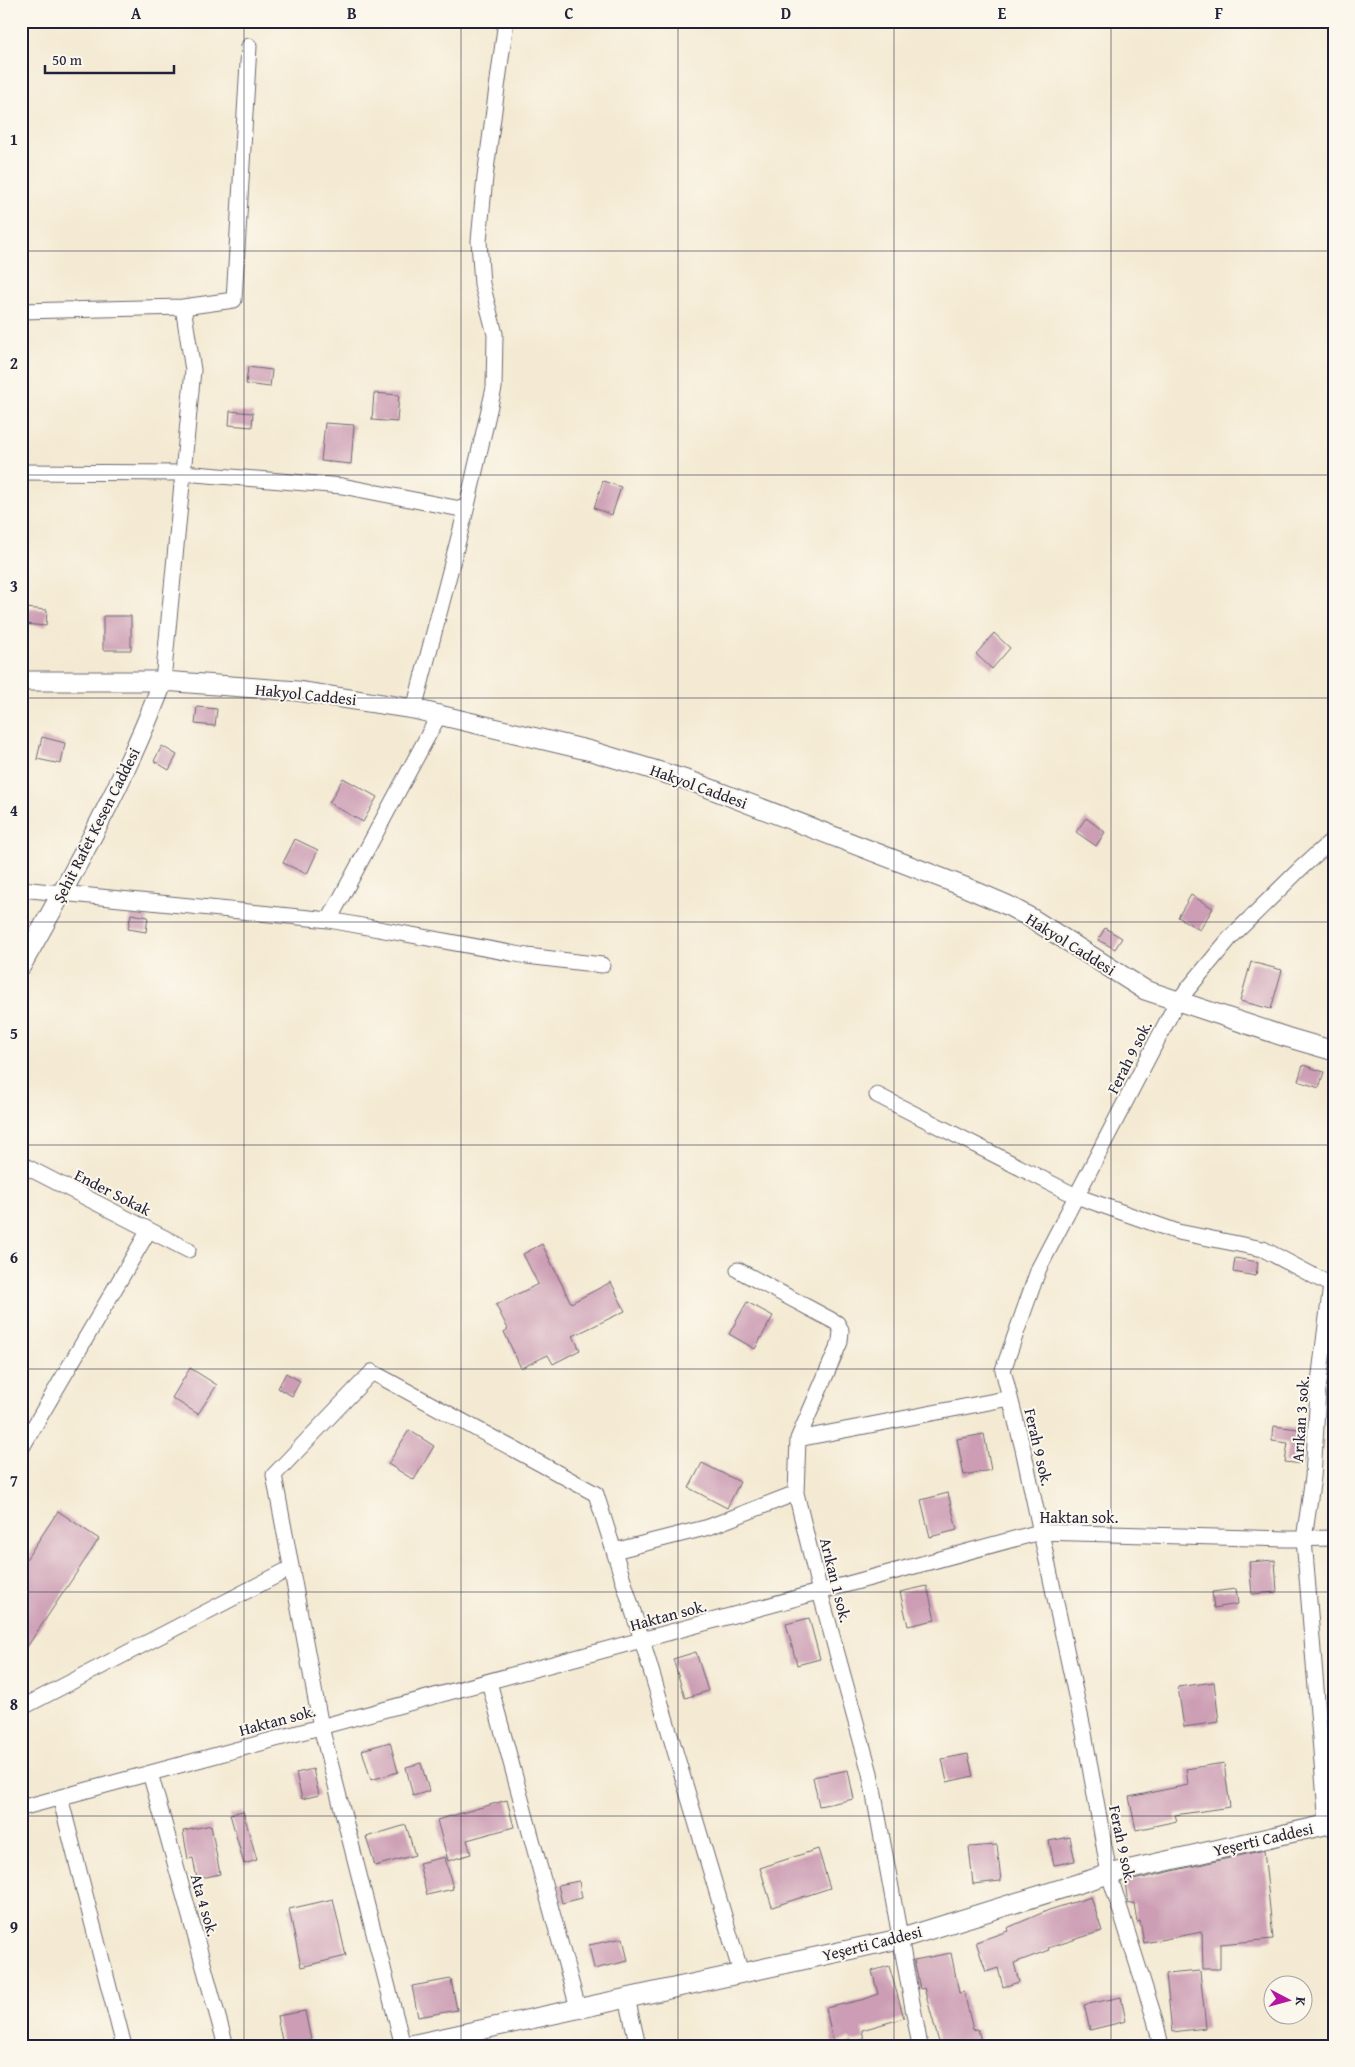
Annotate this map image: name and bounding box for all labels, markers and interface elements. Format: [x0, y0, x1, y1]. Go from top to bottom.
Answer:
text: A [131, 1, 142, 25]
text: B [347, 1, 357, 25]
text: C [564, 1, 574, 25]
text: D [781, 1, 791, 25]
text: E [998, 1, 1007, 25]
text: F [1215, 1, 1223, 25]
scale bar [45, 42, 174, 74]
text: 50 m [52, 49, 83, 70]
text: 1 [10, 127, 18, 151]
text: 2 [10, 351, 18, 375]
text: 3 [10, 574, 18, 598]
street label: Hakyol Caddesi [254, 677, 358, 711]
street label: Şehit Rafet Kesen Caddesi [46, 743, 146, 907]
street label: Hakyol Caddesi [647, 757, 751, 815]
text: 4 [10, 798, 18, 822]
street label: Hakyol Caddesi [1021, 907, 1121, 981]
street label: Ferah 9 sok. [1100, 1016, 1158, 1098]
text: 5 [10, 1021, 18, 1045]
street label: Ender Sokak [71, 1162, 156, 1222]
text: 6 [10, 1245, 18, 1269]
street label: Arıkan 3 sok. [1285, 1375, 1315, 1463]
street label: Ferah 9 sok. [1018, 1406, 1060, 1488]
text: 7 [10, 1468, 18, 1492]
street label: Haktan sok. [1040, 1505, 1118, 1529]
street label: Arıkan 1 sok. [814, 1535, 858, 1625]
street label: Haktan sok. [627, 1593, 709, 1637]
text: 8 [10, 1692, 18, 1716]
street label: Haktan sok. [236, 1698, 318, 1742]
street label: Ferah 9 sok. [1103, 1803, 1143, 1885]
street label: Yeşerti Caddesi [1211, 1816, 1316, 1862]
street label: Ata 4 sok. [185, 1871, 225, 1939]
text: 9 [10, 1915, 18, 1939]
street label: Yeşerti Caddesi [820, 1919, 925, 1967]
north arrow [1262, 1974, 1312, 2024]
text: K [1291, 1996, 1311, 2007]

